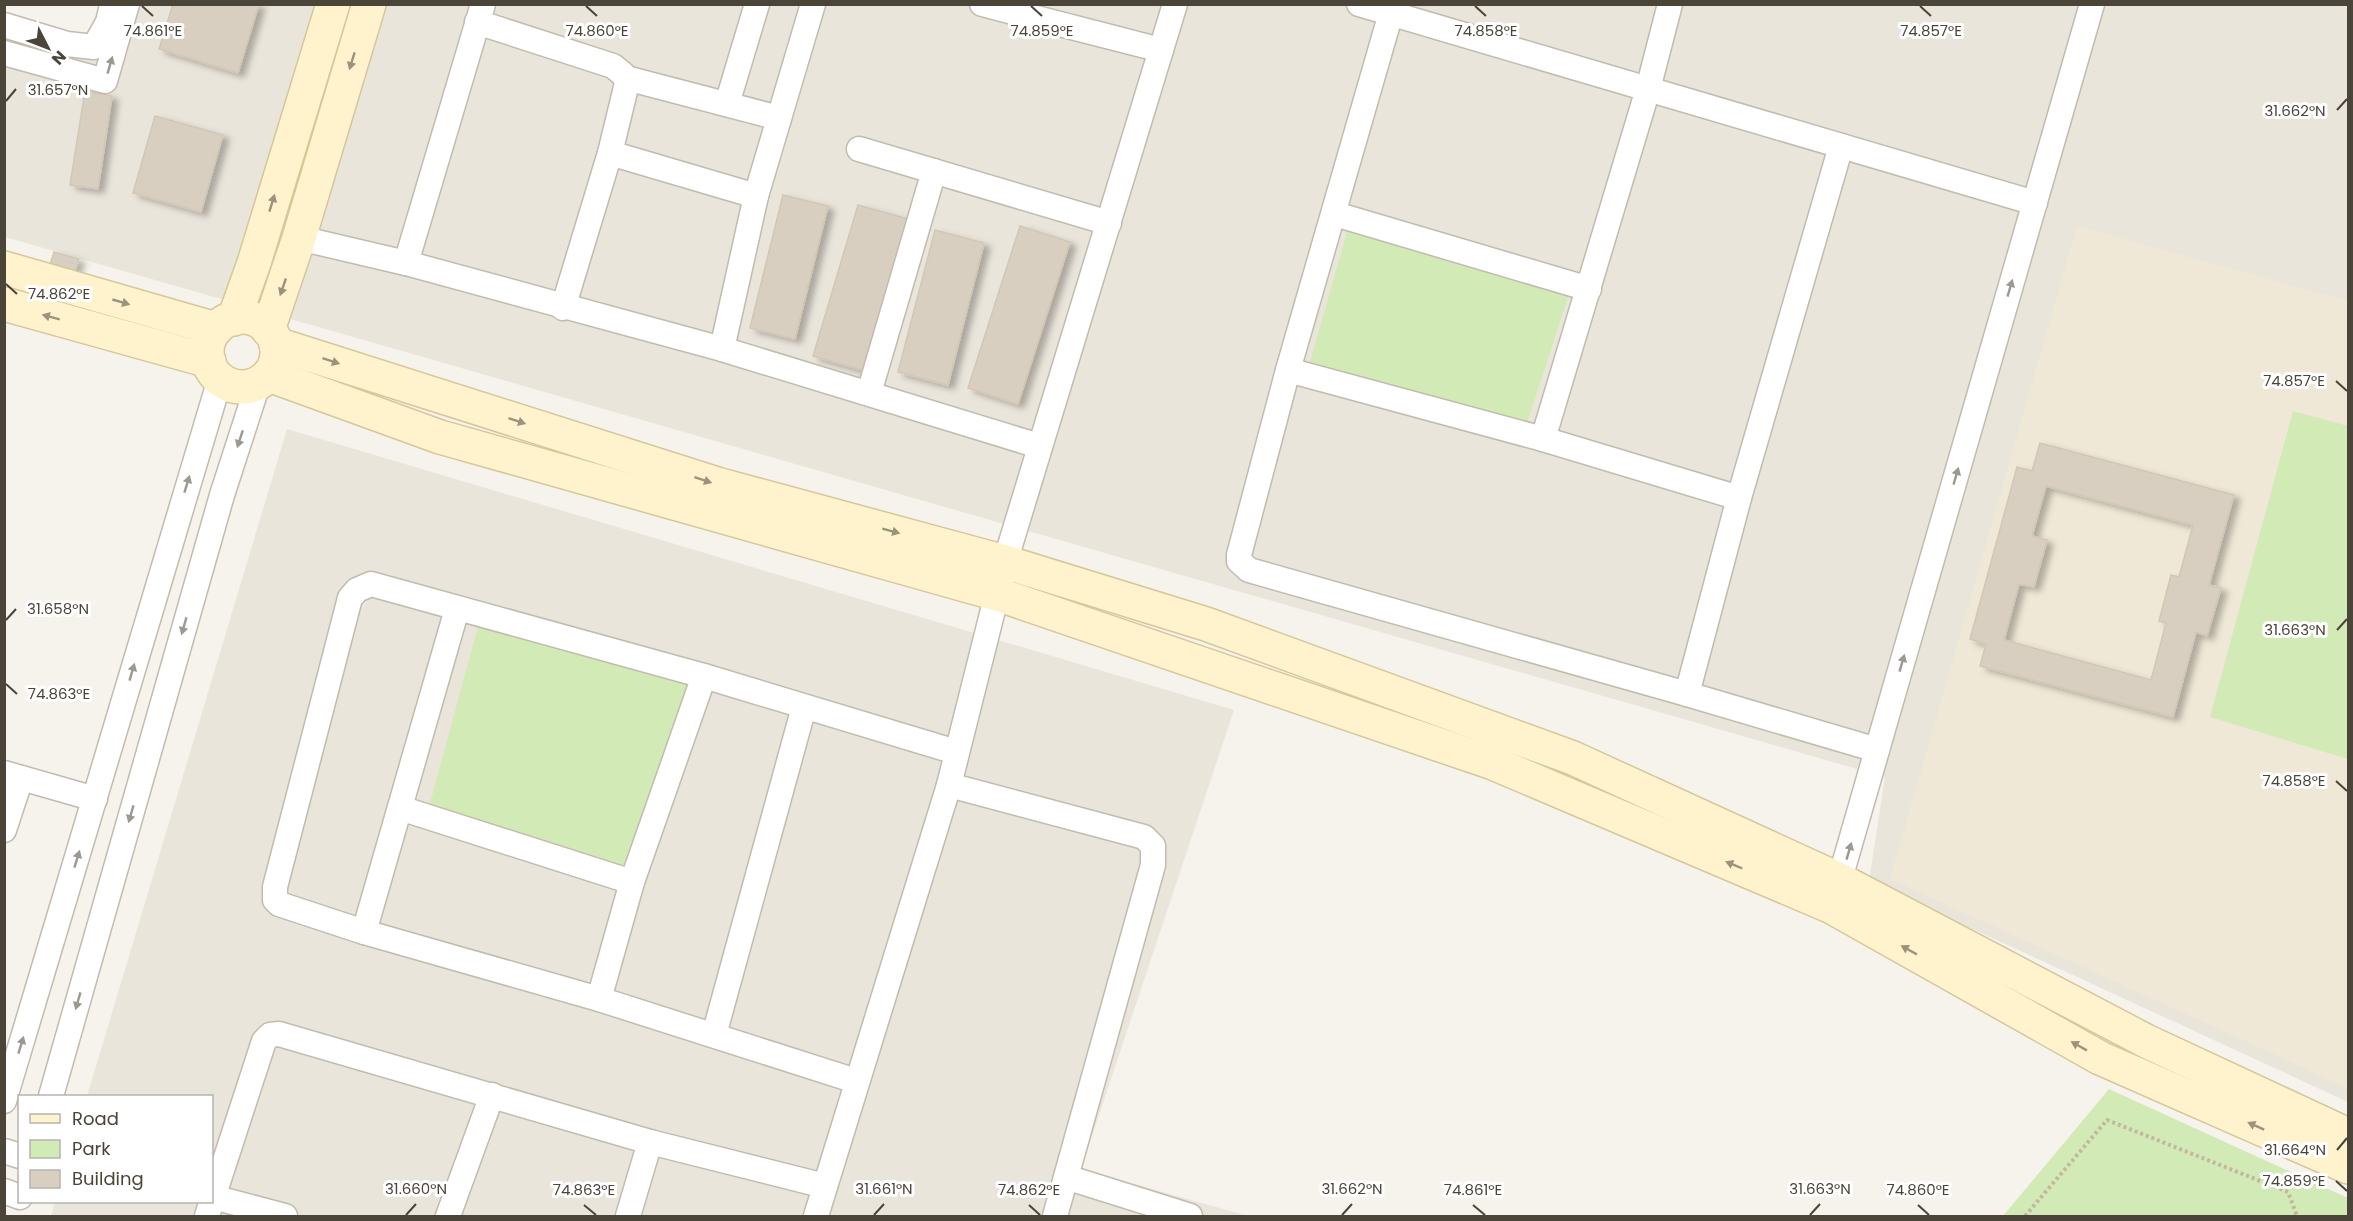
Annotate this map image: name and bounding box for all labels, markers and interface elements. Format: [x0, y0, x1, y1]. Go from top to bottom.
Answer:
north arrow [18, 18, 78, 78]
text: 74.861°E [124, 20, 182, 41]
text: 74.860°E [565, 20, 629, 41]
text: 74.859°E [1011, 20, 1073, 41]
text: 74.858°E [1455, 20, 1517, 41]
text: 74.857°E [1900, 20, 1962, 41]
text: N [46, 46, 71, 70]
one-way arrow [347, 52, 356, 70]
one-way arrow [106, 55, 115, 73]
text: 31.657°N [28, 79, 88, 100]
text: 31.662°N [2264, 100, 2326, 121]
one-way arrow [268, 194, 277, 212]
one-way arrow [277, 278, 287, 296]
one-way arrow [2006, 279, 2015, 297]
text: 74.862°E [28, 283, 90, 304]
one-way arrow [112, 298, 130, 307]
one-way arrow [42, 312, 60, 321]
one-way arrow [322, 357, 340, 367]
text: 74.857°E [2263, 370, 2325, 391]
one-way arrow [508, 416, 526, 426]
one-way arrow [235, 430, 244, 448]
one-way arrow [1952, 467, 1961, 485]
one-way arrow [183, 475, 192, 493]
one-way arrow [694, 475, 712, 485]
one-way arrow [882, 527, 900, 536]
text: 31.658°N [27, 598, 89, 619]
one-way arrow [179, 617, 189, 635]
text: 31.663°N [2264, 619, 2326, 640]
one-way arrow [1898, 654, 1907, 672]
one-way arrow [128, 662, 137, 680]
text: 74.863°E [28, 683, 90, 704]
text: 74.858°E [2263, 770, 2325, 791]
one-way arrow [126, 805, 135, 823]
one-way arrow [1844, 842, 1854, 860]
one-way arrow [73, 850, 82, 868]
one-way arrow [1725, 860, 1743, 869]
one-way arrow [1900, 945, 1917, 955]
one-way arrow [73, 992, 82, 1010]
one-way arrow [17, 1036, 26, 1054]
one-way arrow [2070, 1041, 2087, 1051]
legend [18, 1095, 213, 1203]
text: Road [72, 1106, 119, 1131]
one-way arrow [2248, 1122, 2265, 1131]
text: Park [72, 1136, 111, 1161]
text: 31.664°N [2264, 1139, 2326, 1160]
text: Building [72, 1166, 144, 1191]
text: 74.859°E [2263, 1170, 2325, 1191]
text: 31.660°N [385, 1178, 447, 1199]
text: 31.661°N [855, 1178, 913, 1199]
text: 31.662°N [1321, 1178, 1383, 1199]
text: 31.663°N [1789, 1178, 1851, 1199]
text: 74.863°E [553, 1179, 615, 1200]
text: 74.862°E [998, 1179, 1060, 1200]
text: 74.861°E [1444, 1179, 1502, 1200]
text: 74.860°E [1886, 1179, 1950, 1200]

